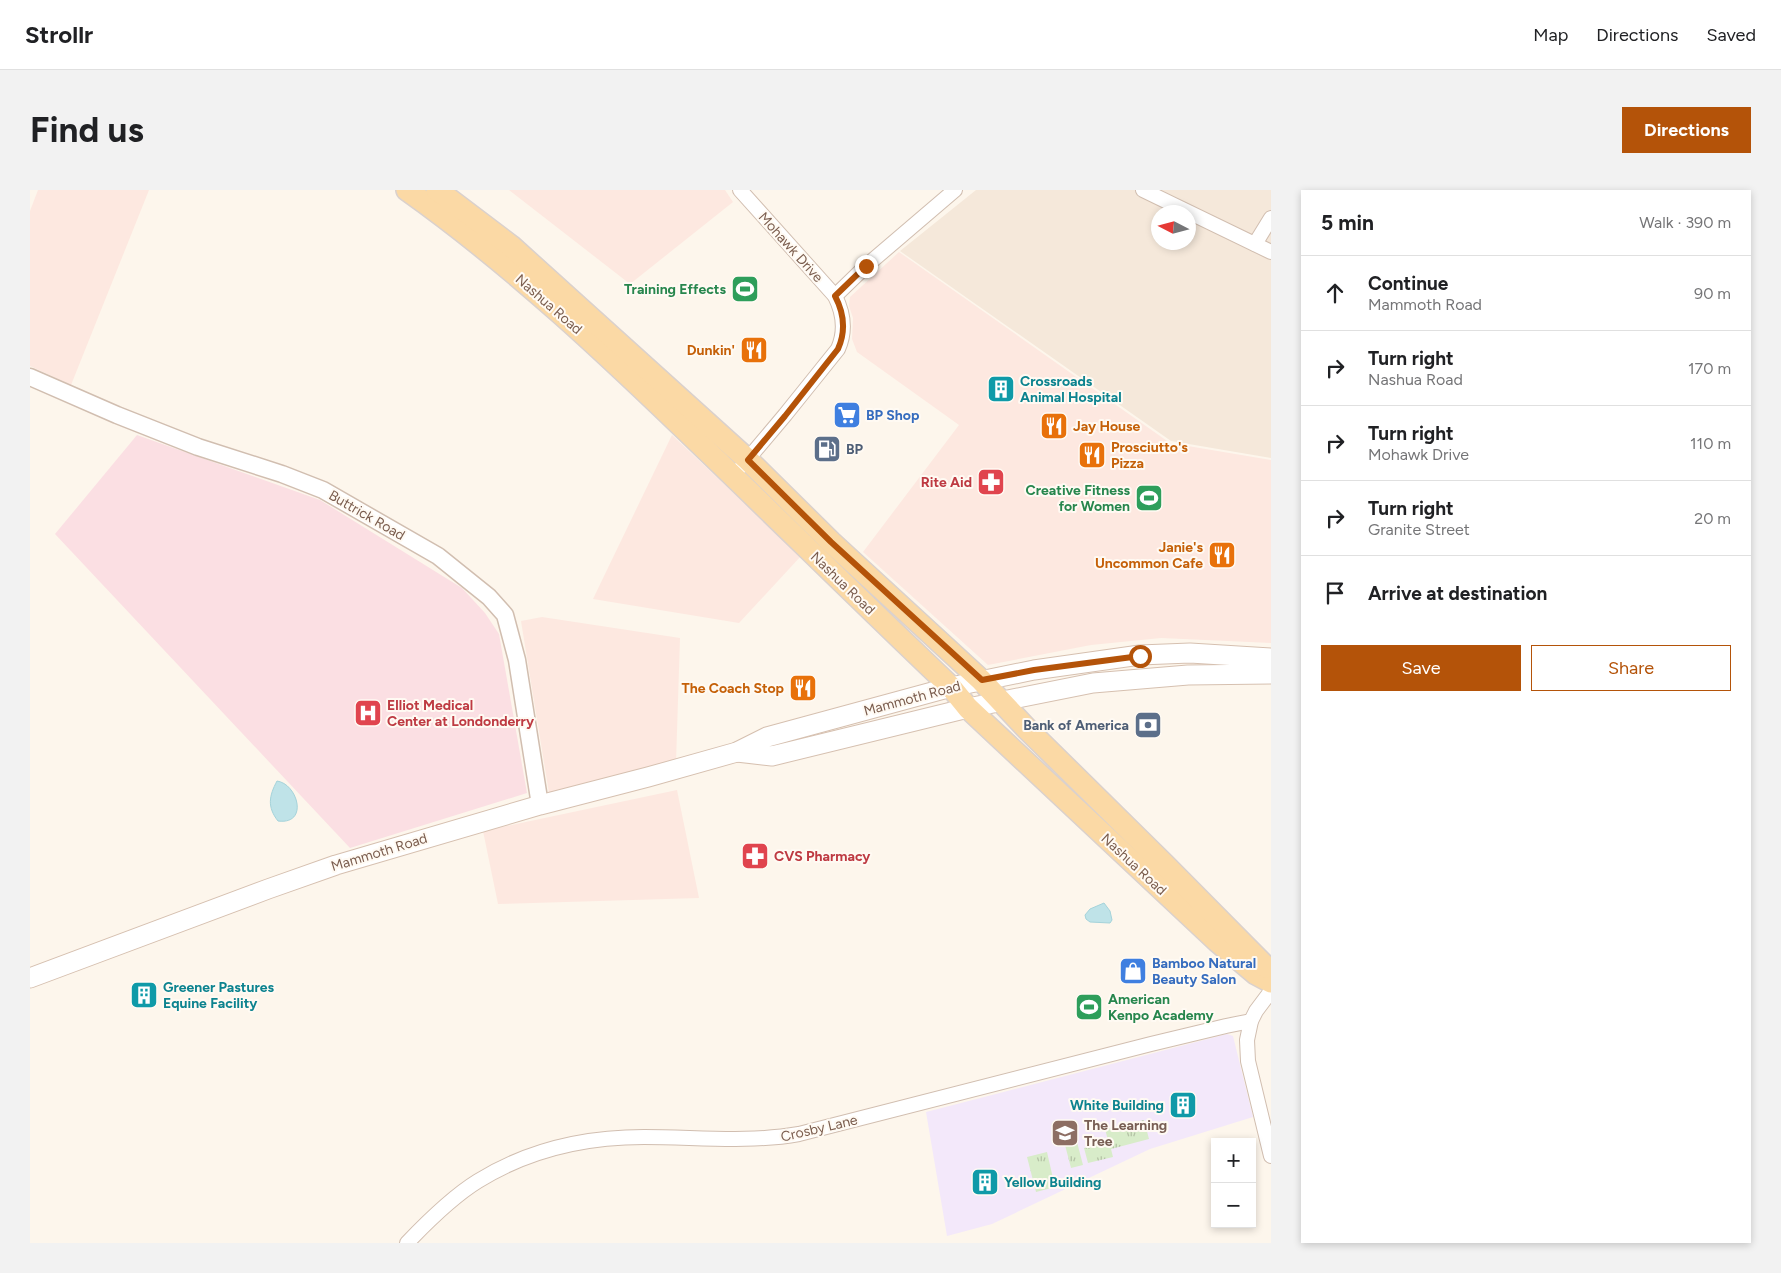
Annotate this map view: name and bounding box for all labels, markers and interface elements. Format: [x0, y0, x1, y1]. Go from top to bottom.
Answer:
text: Strollr [25, 20, 93, 49]
text: Map [1533, 24, 1568, 46]
text: Directions [1596, 24, 1678, 46]
text: Saved [1706, 24, 1756, 46]
button: Directions [1622, 107, 1751, 153]
text: Find us [30, 109, 144, 151]
north arrow [1151, 205, 1196, 250]
street label: Mohawk Drive [755, 209, 827, 286]
text: 5 min [1321, 210, 1374, 235]
text: Walk · 390 m [1639, 213, 1731, 232]
route end [855, 255, 878, 278]
street label: Nashua Road [512, 271, 586, 338]
text: Continue [1368, 272, 1448, 295]
sports icon: Training Effects [730, 274, 760, 304]
icon: ahead [1321, 279, 1349, 307]
place label: Training Effects [624, 281, 726, 298]
text: 90 m [1694, 284, 1731, 303]
text: Mammoth Road [1368, 295, 1482, 314]
restaurant icon: Dunkin' [739, 335, 769, 365]
place label: Dunkin' [687, 342, 735, 359]
text: Turn right [1368, 347, 1454, 370]
icon: right [1321, 354, 1349, 382]
text: 170 m [1688, 359, 1731, 378]
text: Nashua Road [1368, 370, 1463, 389]
place label: Crossroads Animal Hospital [1020, 373, 1122, 406]
building icon: Crossroads Animal Hospital [986, 374, 1016, 404]
supermarket icon: BP Shop [832, 400, 862, 430]
place label: BP Shop [866, 407, 919, 424]
restaurant icon: Jay House [1039, 411, 1069, 441]
place label: Jay House [1073, 418, 1140, 435]
text: Turn right [1368, 422, 1454, 445]
icon: right [1321, 429, 1349, 457]
fuel station icon: BP [812, 434, 842, 464]
text: 110 m [1690, 434, 1731, 453]
place label: Prosciutto's Pizza [1111, 439, 1188, 472]
restaurant icon: Prosciutto's Pizza [1077, 440, 1107, 470]
place label: BP [846, 441, 864, 458]
text: Mohawk Drive [1368, 445, 1469, 464]
pharmacy icon: Rite Aid [976, 467, 1006, 497]
place label: Rite Aid [921, 474, 972, 491]
place label: Creative Fitness for Women [1026, 482, 1130, 515]
sports icon: Creative Fitness for Women [1134, 483, 1164, 513]
street label: Buttrick Road [326, 487, 408, 544]
text: Turn right [1368, 497, 1454, 520]
icon: right [1321, 504, 1349, 532]
text: 20 m [1694, 509, 1731, 528]
text: Granite Street [1368, 520, 1470, 539]
place label: Janie's Uncommon Cafe [1095, 539, 1203, 572]
restaurant icon: Janie's Uncommon Cafe [1207, 540, 1237, 570]
street label: Nashua Road [807, 548, 878, 618]
icon: arrive [1321, 579, 1349, 607]
text: Arrive at destination [1368, 582, 1547, 605]
route start [1129, 645, 1152, 668]
button: Save [1321, 645, 1521, 691]
button: Share [1531, 645, 1731, 691]
restaurant icon: The Coach Stop [788, 673, 818, 703]
street label: Mammoth Road [862, 677, 962, 720]
place label: The Coach Stop [682, 680, 784, 697]
place label: Elliot Medical Center at Londonderry [387, 697, 535, 730]
hospital icon: Elliot Medical Center at Londonderry [353, 698, 383, 728]
bank icon: Bank of America [1133, 710, 1163, 740]
place label: Bank of America [1023, 717, 1129, 734]
street label: Mammoth Road [329, 830, 429, 875]
street label: Nashua Road [1098, 830, 1170, 899]
pharmacy icon: CVS Pharmacy [740, 841, 770, 871]
place label: CVS Pharmacy [774, 848, 871, 865]
place label: Bamboo Natural Beauty Salon [1152, 955, 1256, 988]
shop icon: Bamboo Natural Beauty Salon [1118, 956, 1148, 986]
place label: Greener Pastures Equine Facility [163, 979, 274, 1012]
building icon: Greener Pastures Equine Facility [129, 980, 159, 1010]
place label: American Kenpo Academy [1108, 991, 1215, 1024]
sports icon: American Kenpo Academy [1074, 992, 1104, 1022]
building icon: White Building [1168, 1090, 1198, 1120]
place label: White Building [1070, 1097, 1164, 1114]
street label: Crosby Lane [779, 1111, 859, 1146]
place label: The Learning Tree [1084, 1117, 1167, 1150]
school or university icon: The Learning Tree [1050, 1118, 1080, 1148]
map controls [1211, 1138, 1256, 1228]
button: + [1211, 1138, 1256, 1183]
building icon: Yellow Building [970, 1167, 1000, 1197]
place label: Yellow Building [1004, 1174, 1101, 1191]
button: − [1211, 1183, 1256, 1228]

